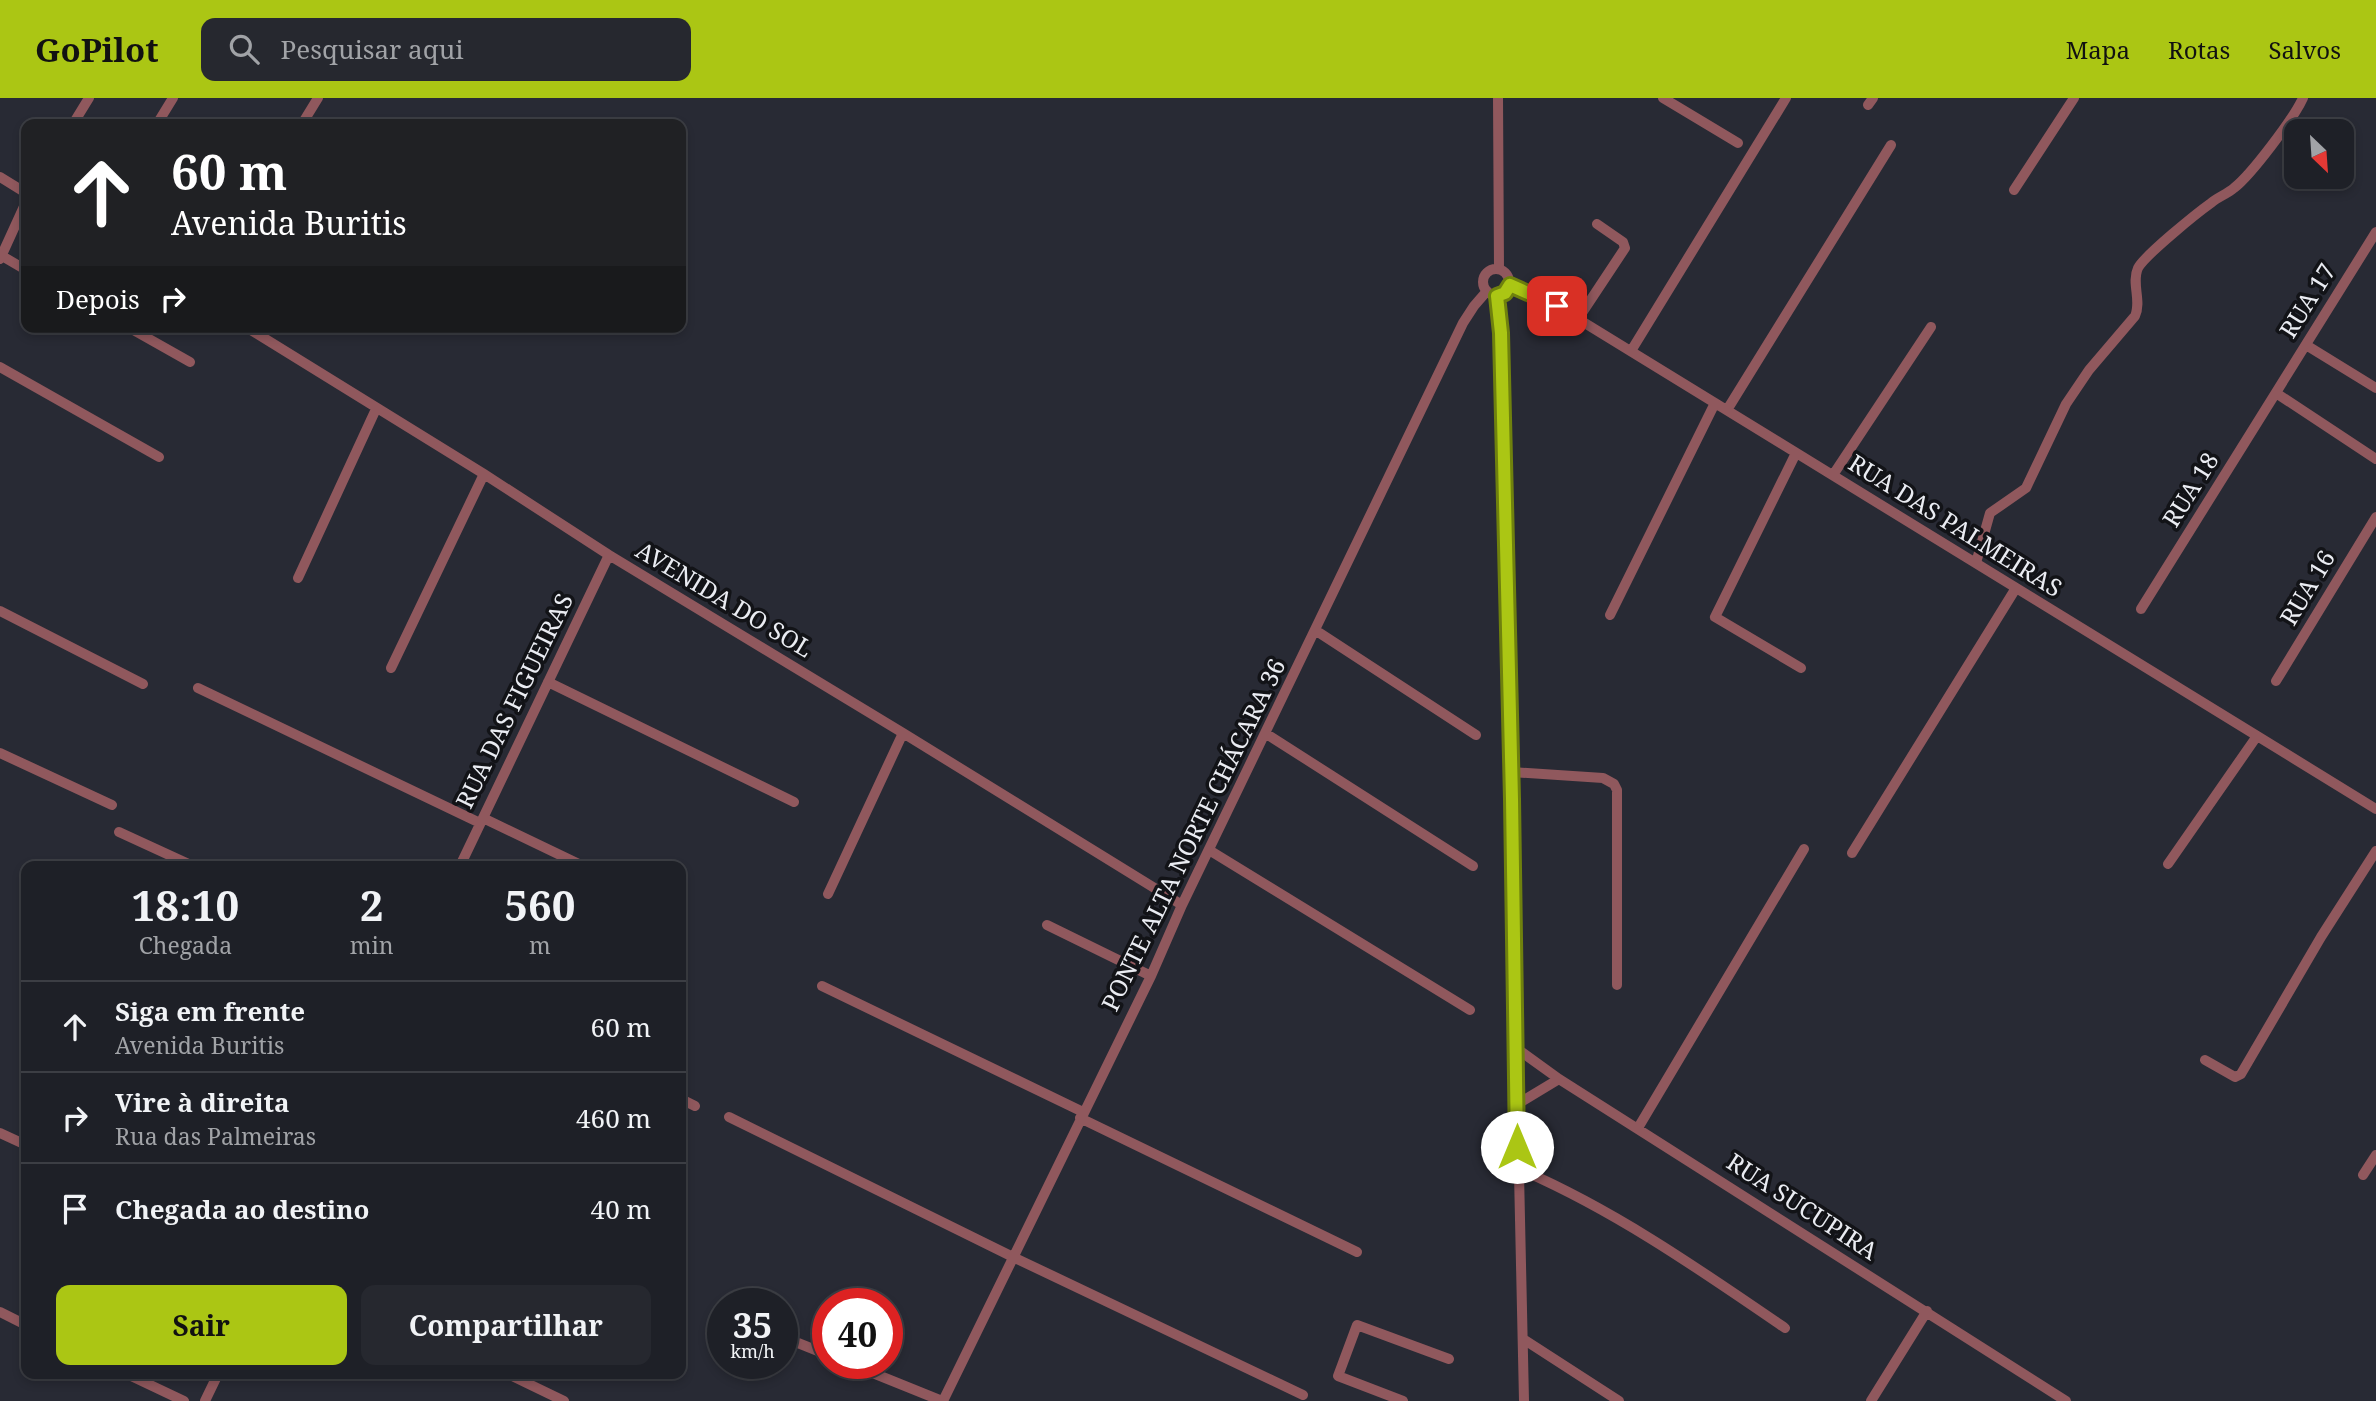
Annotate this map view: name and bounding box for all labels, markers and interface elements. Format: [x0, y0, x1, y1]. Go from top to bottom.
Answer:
search box [201, 18, 691, 81]
text: GoPilot [35, 27, 159, 72]
icon: search [225, 30, 263, 68]
text: Pesquisar aqui [281, 31, 464, 67]
text: Mapa [2066, 33, 2130, 66]
text: Rotas [2168, 33, 2230, 66]
text: Salvos [2268, 33, 2341, 66]
north arrow [2284, 119, 2354, 189]
map controls [2284, 119, 2354, 189]
text: 60 m [171, 138, 287, 204]
icon: ahead [56, 147, 147, 238]
text: Avenida Buritis [171, 201, 407, 244]
street label: RUA 17 [2271, 257, 2343, 344]
pin [1527, 276, 1587, 336]
icon: right [154, 280, 192, 318]
text: Depois [56, 281, 140, 317]
icon: arrive [1538, 287, 1576, 325]
street label: RUA DAS PALMEIRAS [1843, 446, 2069, 604]
street label: RUA 18 [2154, 446, 2226, 533]
street label: AVENIDA DO SOL [630, 533, 819, 665]
street label: RUA 16 [2271, 543, 2342, 631]
street label: RUA DAS FIGUEIRAS [447, 587, 580, 813]
street label: PONTE ALTA NORTE CHÁCARA 36 [1093, 653, 1293, 1016]
text: 18:10 [132, 876, 239, 933]
text: 2 [360, 876, 384, 933]
text: 560 [504, 876, 575, 933]
text: Chegada [139, 929, 232, 961]
text: min [350, 929, 394, 961]
text: m [529, 929, 551, 961]
text: Siga em frente [115, 993, 305, 1029]
icon: ahead [56, 1008, 94, 1046]
text: 60 m [591, 1009, 651, 1045]
text: Avenida Buritis [115, 1029, 284, 1061]
text: Vire à direita [115, 1084, 290, 1120]
icon: right [56, 1099, 94, 1137]
text: 460 m [576, 1100, 651, 1136]
position arrow [1480, 1110, 1554, 1184]
text: Rua das Palmeiras [115, 1120, 316, 1152]
street label: RUA SUCUPIRA [1721, 1145, 1885, 1267]
icon: arrive [56, 1190, 94, 1228]
text: Chegada ao destino [115, 1191, 370, 1227]
text: 40 m [591, 1191, 651, 1227]
button: Sair [56, 1285, 347, 1365]
button: Compartilhar [361, 1285, 651, 1365]
speed limit sign: 40 [812, 1288, 903, 1379]
text: 35 [733, 1301, 772, 1348]
text: km/h [730, 1339, 775, 1363]

